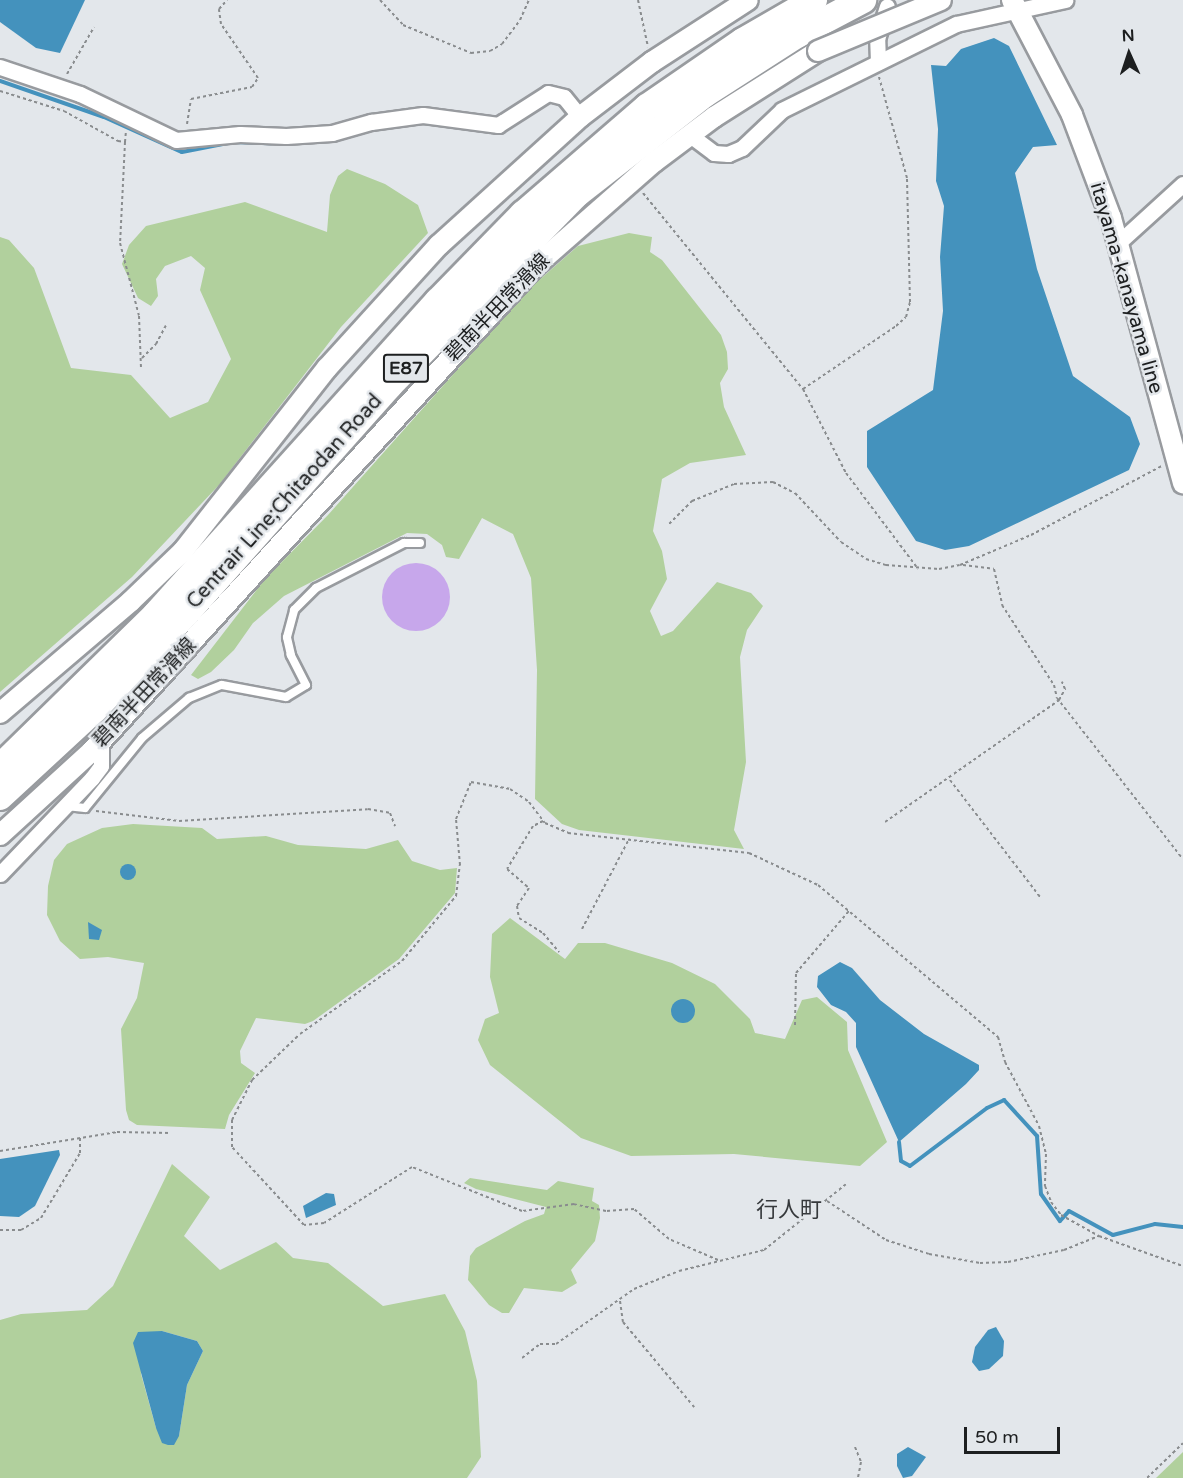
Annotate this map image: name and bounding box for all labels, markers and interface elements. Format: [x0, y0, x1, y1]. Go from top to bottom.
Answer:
north arrow [1099, 24, 1159, 84]
text: N [1121, 26, 1135, 46]
street label: itayama-kanayama line [1084, 180, 1168, 396]
street label: 碧南半田常滑線 [441, 249, 555, 367]
road number: E87 [382, 353, 430, 383]
street label: Centrair Line;Chitaodan Road [182, 390, 388, 614]
street label: 碧南半田常滑線 [88, 634, 202, 752]
district label: 行人町 [756, 1198, 822, 1224]
scale bar [967, 1415, 1063, 1453]
text: 50 m [975, 1426, 1019, 1448]

